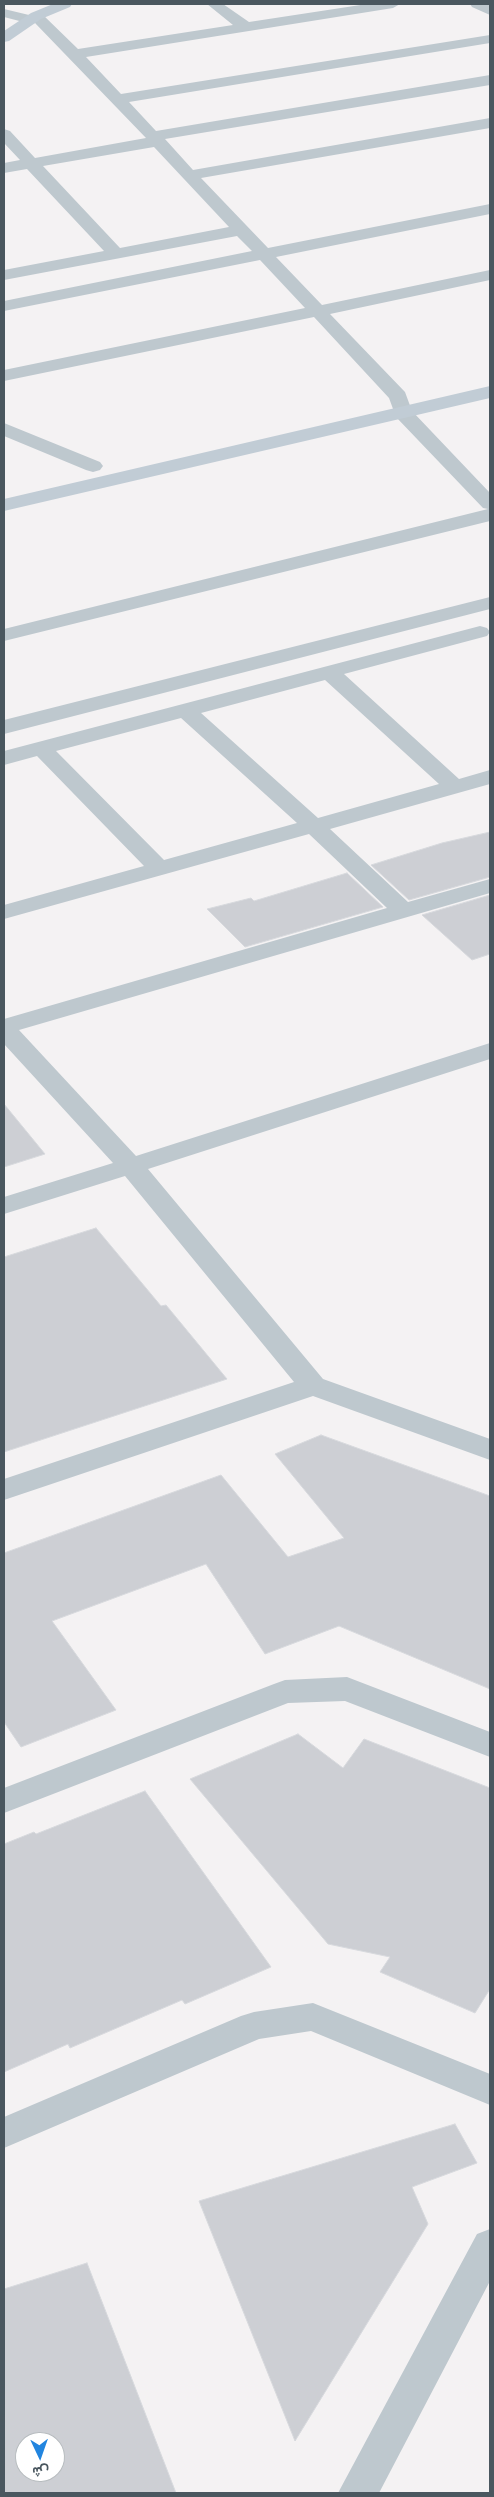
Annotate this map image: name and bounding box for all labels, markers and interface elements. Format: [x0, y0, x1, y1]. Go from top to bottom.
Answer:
north arrow [15, 2432, 65, 2482]
text: ش [32, 2463, 50, 2480]

